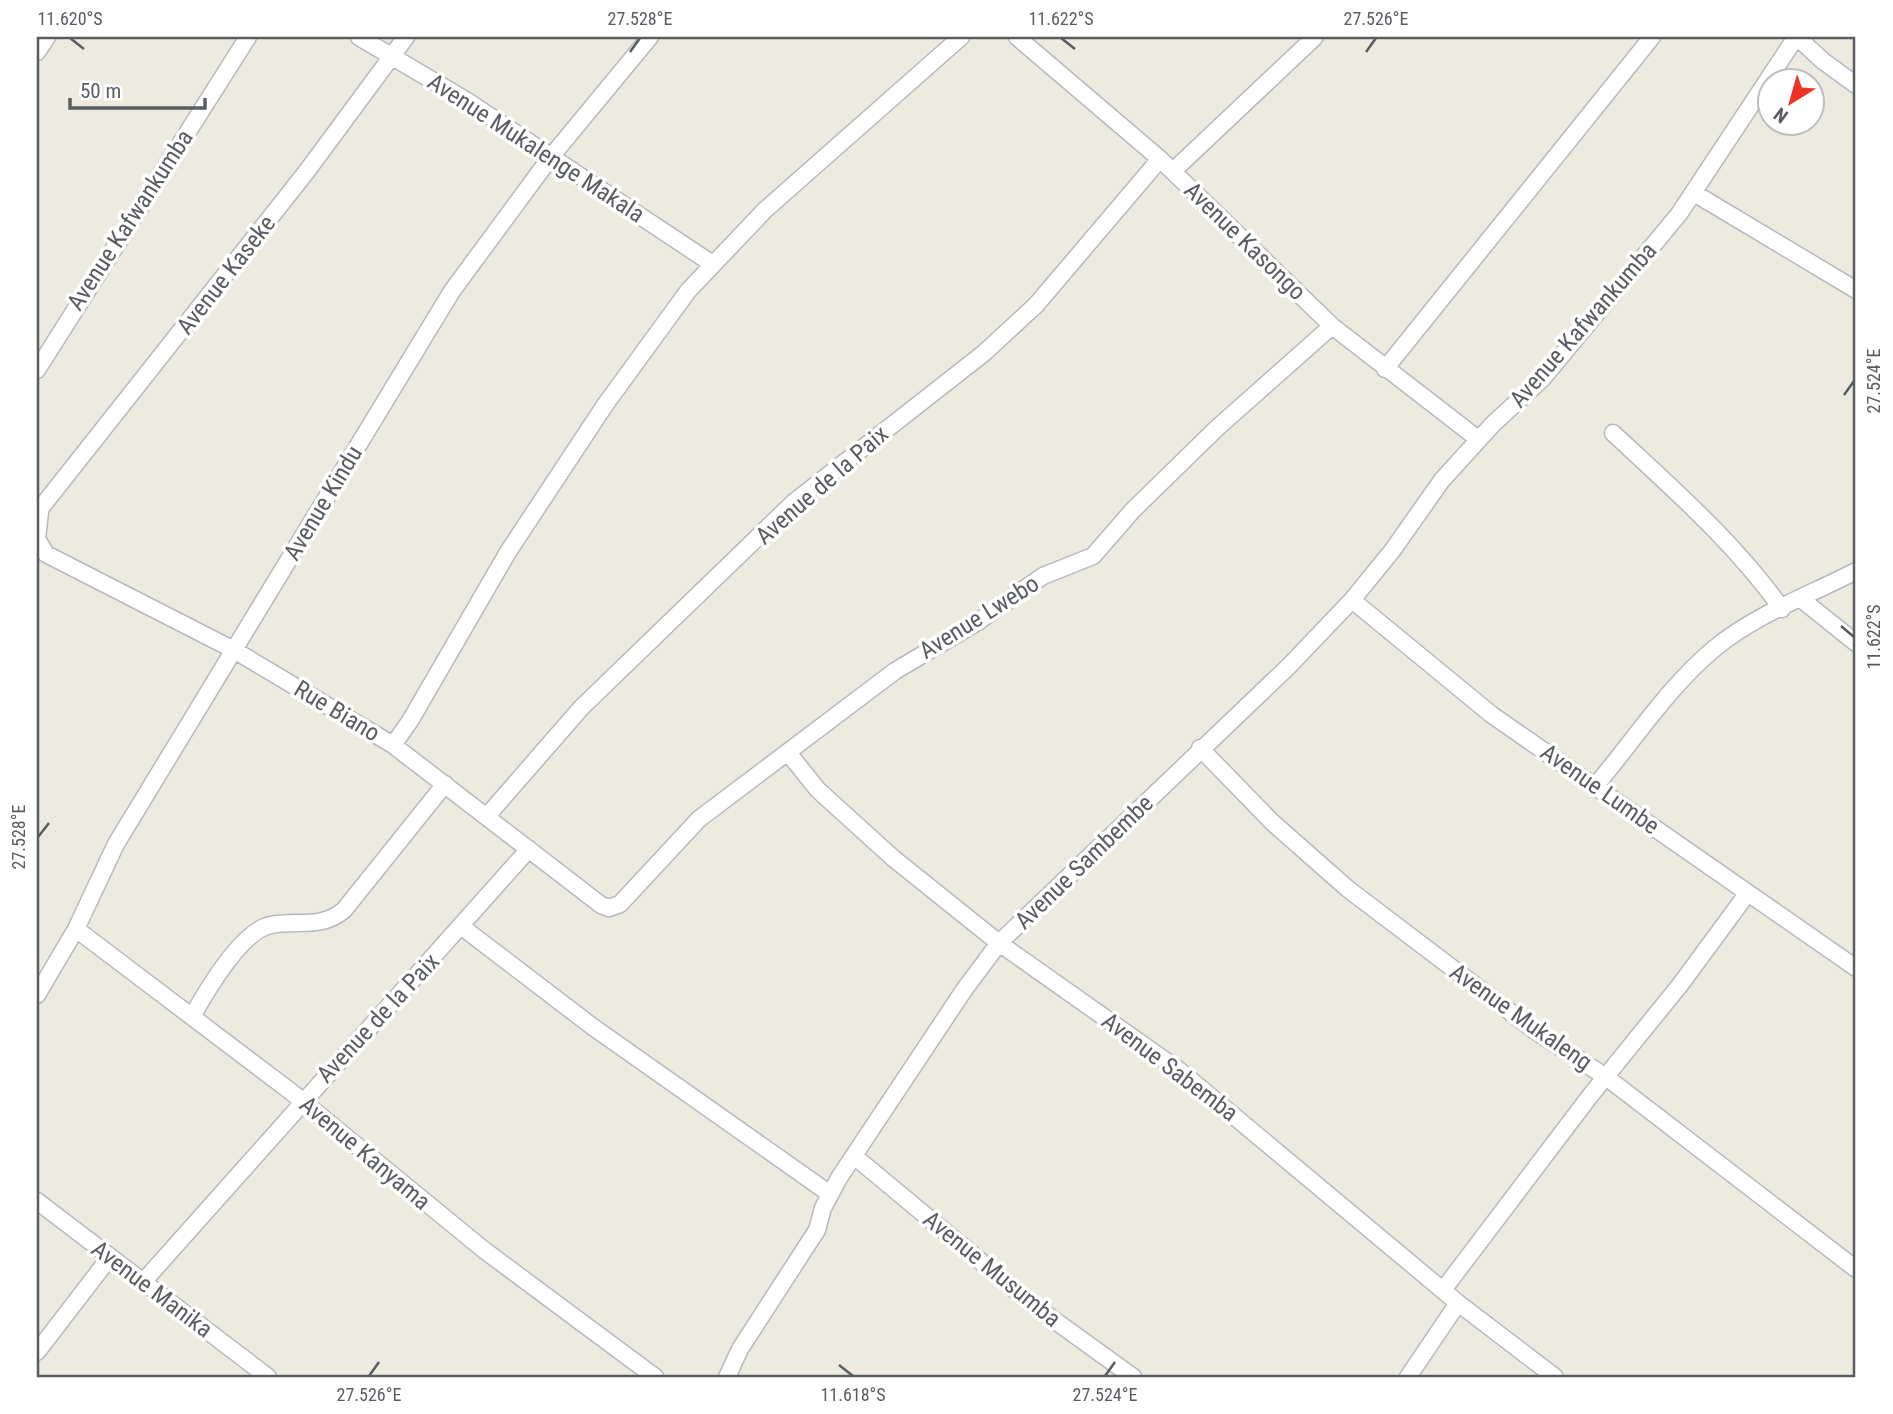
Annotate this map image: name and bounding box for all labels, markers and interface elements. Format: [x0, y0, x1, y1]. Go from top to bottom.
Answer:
text: 11.620°S [37, 8, 103, 29]
text: 27.528°E [608, 8, 672, 29]
text: 11.622°S [1028, 8, 1094, 29]
text: 27.526°E [1344, 8, 1408, 29]
scale bar [70, 66, 205, 110]
north arrow [1756, 66, 1826, 136]
street label: Avenue Mukalenge Makala [422, 67, 650, 229]
text: 50 m [80, 79, 121, 103]
text: N [1770, 102, 1793, 128]
street label: Avenue Kafwankumba [61, 125, 199, 315]
street label: Avenue Kasongo [1179, 176, 1311, 306]
street label: Avenue Kaseke [171, 210, 281, 340]
street label: Avenue Kafwankumba [1504, 237, 1662, 413]
text: 27.524°E [1863, 349, 1884, 413]
street label: Avenue de la Paix [750, 420, 894, 550]
street label: Avenue Kindu [278, 441, 368, 565]
street label: Avenue Lwebo [914, 569, 1044, 665]
text: 11.622°S [1863, 604, 1884, 670]
street label: Rue Biano [289, 675, 385, 747]
street label: Avenue Lumbe [1535, 738, 1665, 840]
street label: Avenue Sambembe [1009, 789, 1159, 935]
text: 27.528°E [8, 805, 29, 869]
street label: Avenue de la Paix [311, 948, 445, 1088]
street label: Avenue Mukaleng [1445, 958, 1597, 1076]
street label: Avenue Sabemba [1096, 1007, 1244, 1127]
street label: Avenue Kanyama [294, 1090, 436, 1216]
street label: Avenue Musumba [918, 1205, 1066, 1333]
street label: Avenue Manika [86, 1235, 218, 1343]
text: 27.526°E [337, 1384, 401, 1405]
text: 11.618°S [820, 1384, 886, 1405]
text: 27.524°E [1073, 1384, 1137, 1405]

